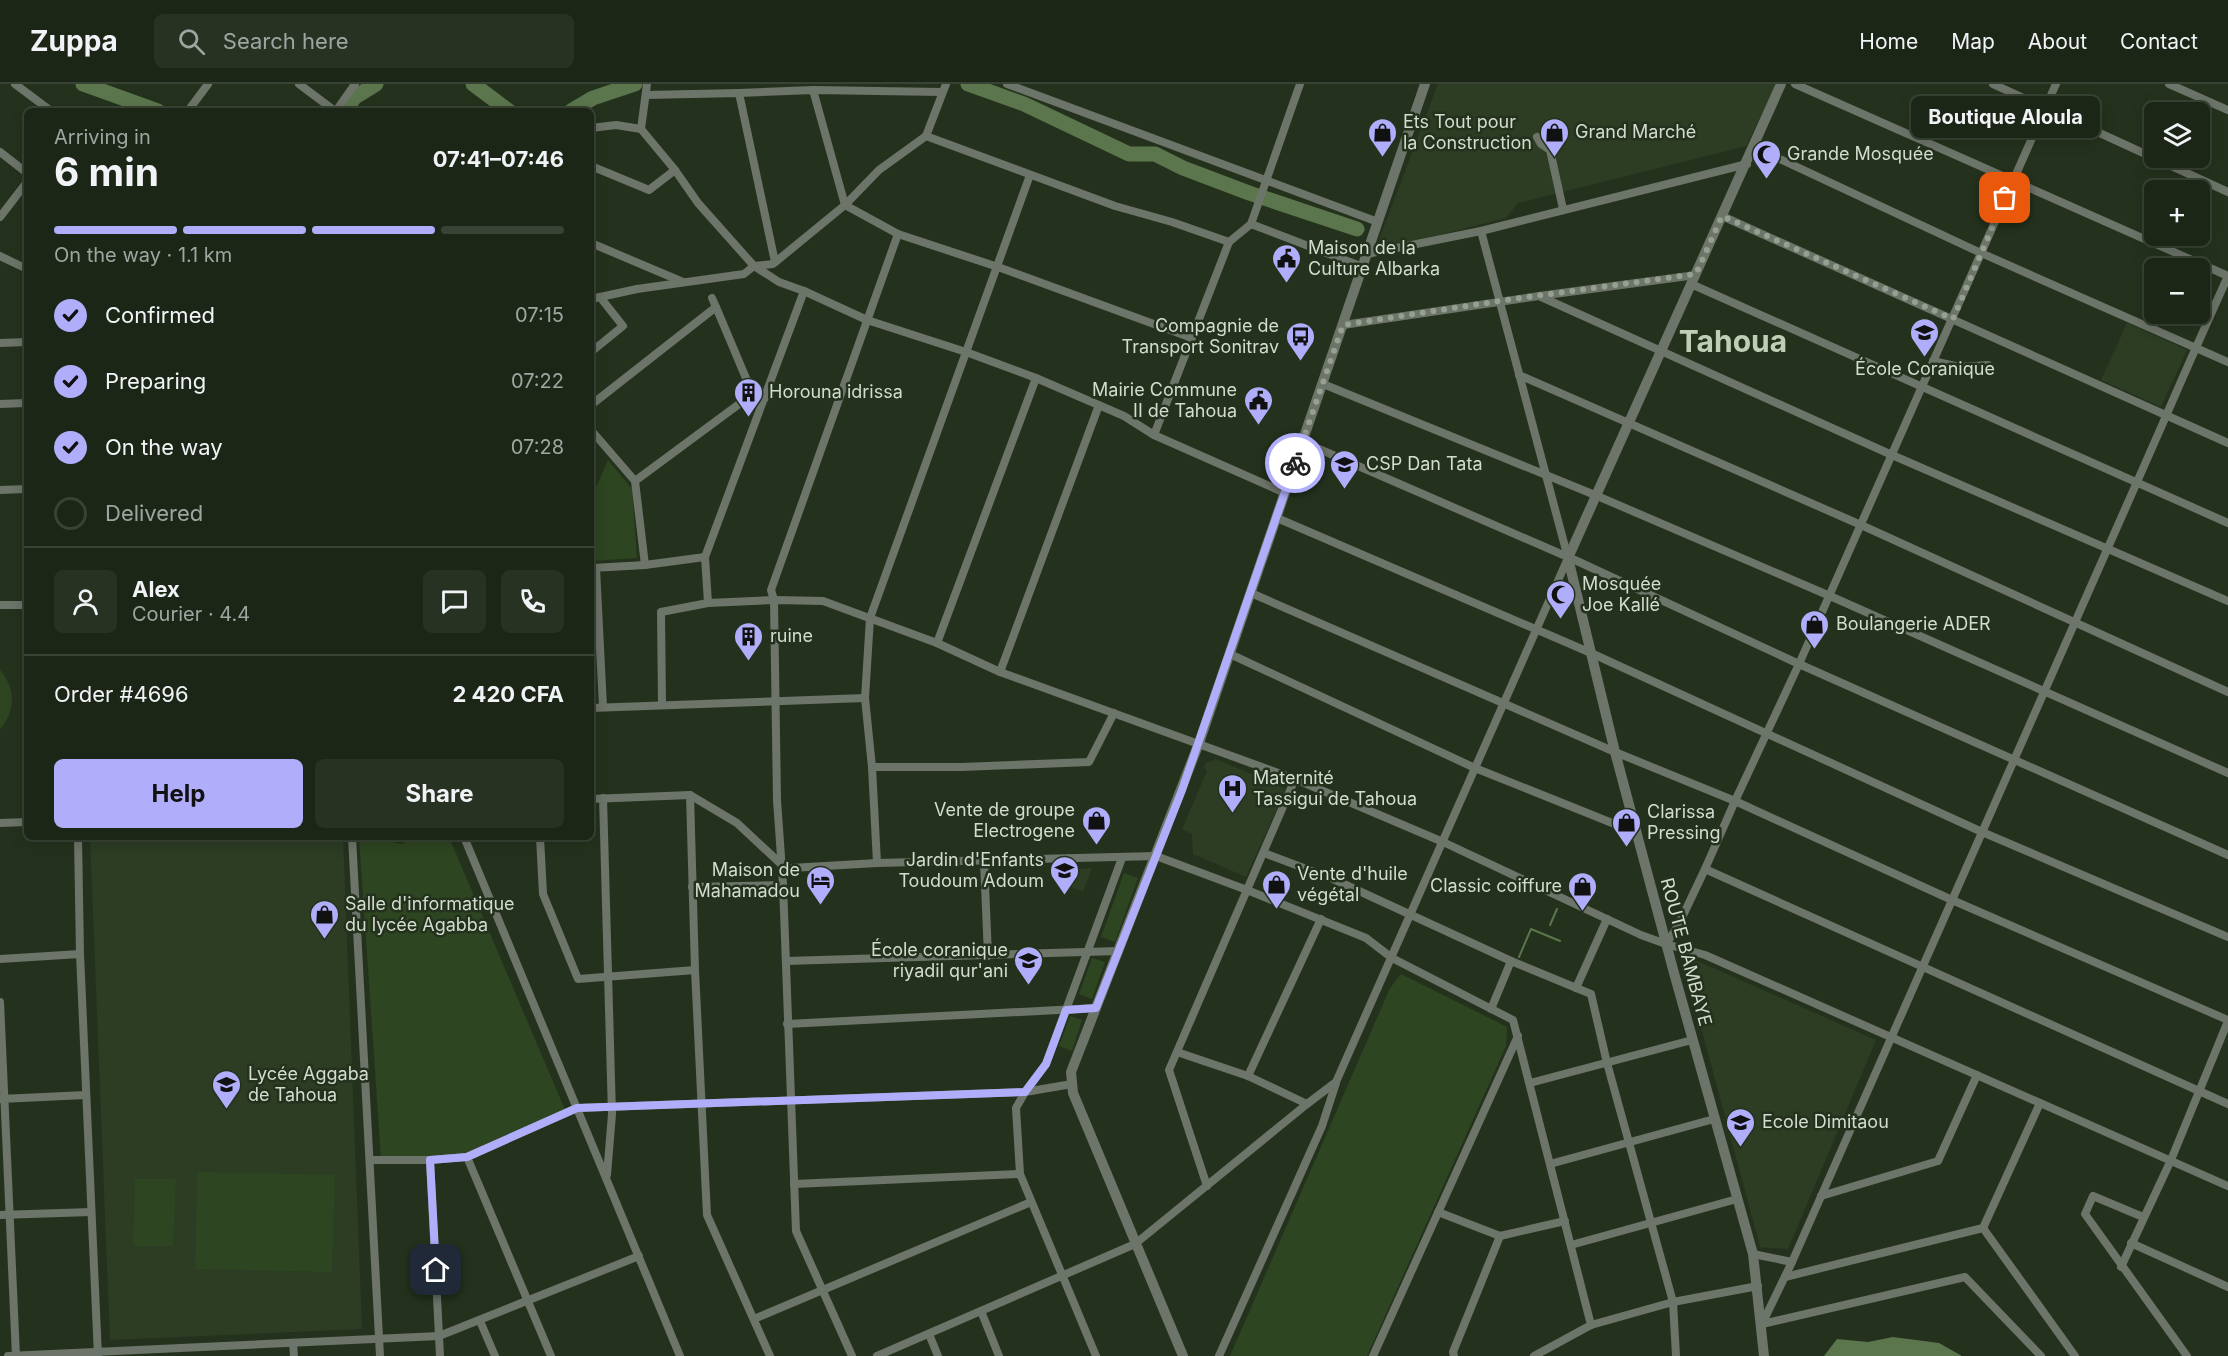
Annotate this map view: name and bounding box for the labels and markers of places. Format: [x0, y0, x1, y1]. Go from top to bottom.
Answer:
callout: Boutique Aloula [1910, 96, 2100, 138]
place label: Ets Tout pour la Construction [1403, 111, 1532, 153]
shop icon: Ets Tout pour la Construction [1366, 116, 1398, 158]
shop icon: Grand Marché [1538, 116, 1570, 158]
place label: Grand Marché [1575, 121, 1696, 142]
mosque icon: Grande Mosquée [1750, 138, 1782, 180]
place label: Grande Mosquée [1787, 143, 1934, 164]
pin [1979, 172, 2030, 223]
place label: Maison de la Culture Albarka [1308, 237, 1440, 279]
public building icon: Maison de la Culture Albarka [1271, 242, 1303, 284]
place label: Compagnie de Transport Sonitrav [1122, 315, 1279, 357]
school or university icon: École Coranique [1909, 316, 1941, 358]
bus stop icon: Compagnie de Transport Sonitrav [1284, 320, 1316, 362]
place label: École Coranique [1855, 357, 1995, 379]
building icon: Horouna idrissa [732, 376, 764, 418]
place label: Mairie Commune II de Tahoua [1092, 379, 1237, 421]
place label: Horouna idrissa [769, 381, 903, 402]
public building icon: Mairie Commune II de Tahoua [1242, 384, 1274, 426]
school or university icon: CSP Dan Tata [1329, 448, 1361, 490]
place label: CSP Dan Tata [1366, 453, 1483, 474]
place label: Mosquée Joe Kallé [1582, 573, 1661, 615]
mosque icon: Mosquée Joe Kallé [1545, 578, 1577, 620]
shop icon: Boulangerie ADER [1799, 608, 1831, 650]
place label: Boulangerie ADER [1836, 613, 1991, 634]
building icon: ruine [733, 620, 765, 662]
place label: ruine [770, 625, 813, 646]
place label: Maternité Tassigui de Tahoua [1253, 767, 1417, 809]
hospital icon: Maternité Tassigui de Tahoua [1216, 772, 1248, 814]
place label: Vente de groupe Electrogene [934, 799, 1075, 841]
place label: Clarissa Pressing [1647, 801, 1721, 843]
shop icon: Vente de groupe Electrogene [1080, 804, 1112, 846]
shop icon: Clarissa Pressing [1610, 806, 1642, 848]
place label: Jardin d'Enfants Toudoum Adoum [898, 849, 1044, 891]
school or university icon: Jardin d'Enfants Toudoum Adoum [1049, 854, 1081, 896]
place label: Maison de Mahamadou [695, 859, 800, 901]
place label: Vente d'huile végétal [1297, 863, 1408, 905]
hotel icon: Maison de Mahamadou [805, 864, 837, 906]
shop icon: Vente d'huile végétal [1260, 868, 1292, 910]
shop icon: Classic coiffure [1567, 870, 1599, 912]
place label: Classic coiffure [1430, 875, 1562, 896]
place label: Salle d'informatique du lycée Agabba [345, 893, 515, 935]
shop icon: Salle d'informatique du lycée Agabba [308, 898, 340, 940]
place label: École coranique riyadil qur'ani [871, 938, 1008, 981]
school or university icon: École coranique riyadil qur'ani [1013, 944, 1045, 986]
place label: Lycée Aggaba de Tahoua [248, 1063, 369, 1105]
school or university icon: Lycée Aggaba de Tahoua [211, 1068, 243, 1110]
school or university icon: Ecole Dimitaou [1725, 1106, 1757, 1148]
place label: Ecole Dimitaou [1762, 1111, 1889, 1132]
pin [410, 1244, 461, 1295]

